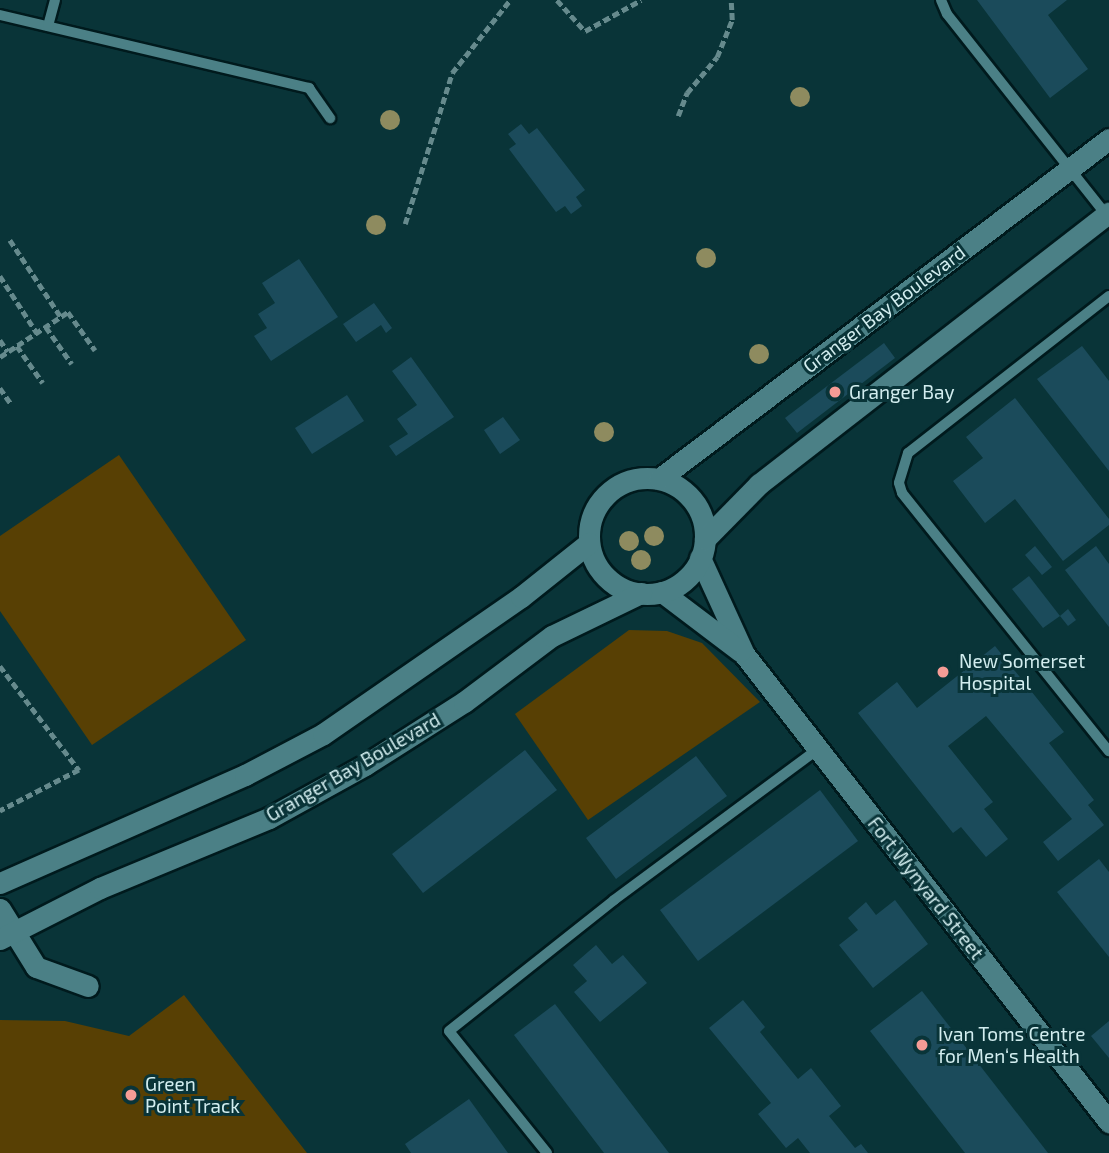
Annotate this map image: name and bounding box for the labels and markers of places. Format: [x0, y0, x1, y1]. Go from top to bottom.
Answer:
place label: Granger Bay [849, 381, 955, 403]
marker: Granger Bay [827, 384, 843, 400]
place label: New Somerset Hospital [959, 650, 1086, 694]
marker: New Somerset Hospital [933, 662, 953, 682]
place label: Ivan Toms Centre for Men‘s Health [938, 1023, 1086, 1067]
marker: Ivan Toms Centre for Men‘s Health [912, 1035, 932, 1055]
place label: Green Point Track [145, 1073, 240, 1117]
marker: Green Point Track [123, 1087, 139, 1103]

